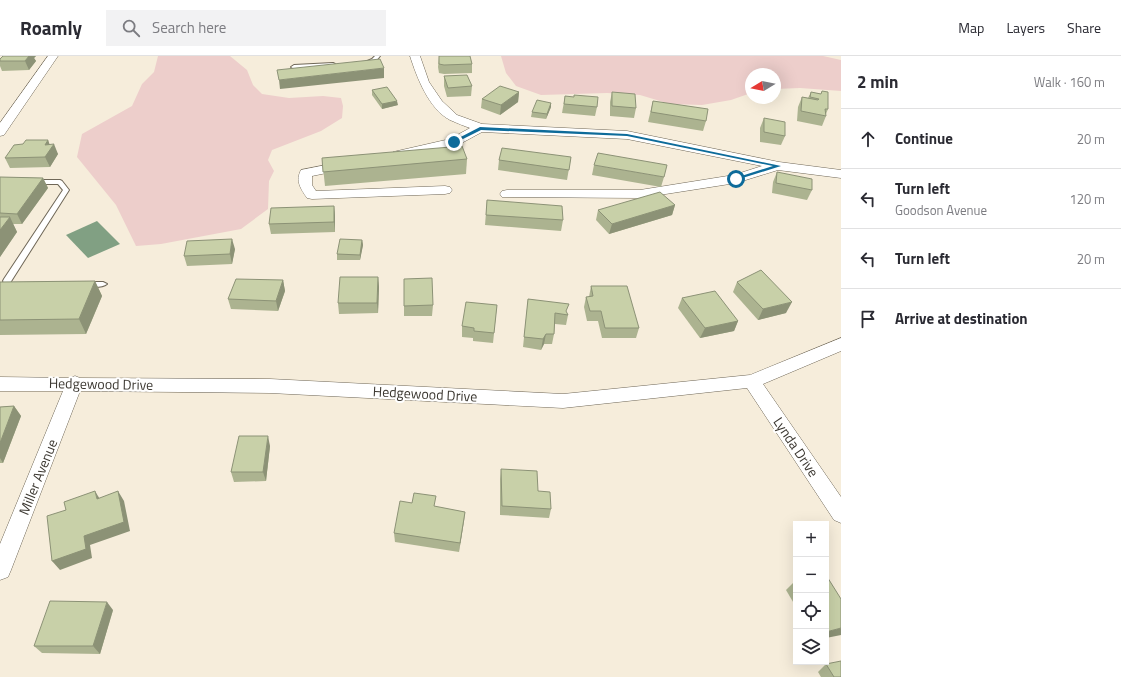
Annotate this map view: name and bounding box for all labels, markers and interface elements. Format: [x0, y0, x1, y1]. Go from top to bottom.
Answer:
search box [106, 10, 386, 46]
text: Roamly [20, 13, 82, 42]
text: Search here [152, 16, 226, 39]
icon: search [120, 17, 142, 39]
text: Map [958, 17, 984, 38]
text: Layers [1006, 17, 1045, 38]
text: Share [1067, 17, 1101, 38]
north arrow [745, 68, 781, 104]
text: 2 min [857, 69, 898, 95]
text: Walk · 160 m [1034, 72, 1105, 92]
text: Continue [895, 127, 953, 150]
icon: ahead [857, 128, 879, 150]
text: 20 m [1077, 129, 1105, 149]
route end [445, 133, 463, 151]
route start [727, 170, 745, 188]
text: Turn left [895, 177, 950, 200]
icon: left [857, 188, 879, 210]
text: 120 m [1069, 189, 1105, 209]
text: Goodson Avenue [895, 200, 987, 220]
text: Turn left [895, 247, 950, 270]
icon: left [857, 248, 879, 270]
text: 20 m [1077, 249, 1105, 269]
text: Arrive at destination [895, 307, 1028, 330]
icon: arrive [857, 308, 879, 330]
street label: Hedgewood Drive [49, 372, 153, 395]
street label: Hedgewood Drive [372, 380, 478, 407]
street label: Lynda Drive [769, 412, 824, 481]
street label: Miller Avenue [13, 436, 62, 518]
map controls [793, 521, 829, 665]
button: + [793, 521, 829, 557]
button: − [793, 557, 829, 593]
button: locate [793, 593, 829, 629]
button: layers [793, 629, 829, 665]

